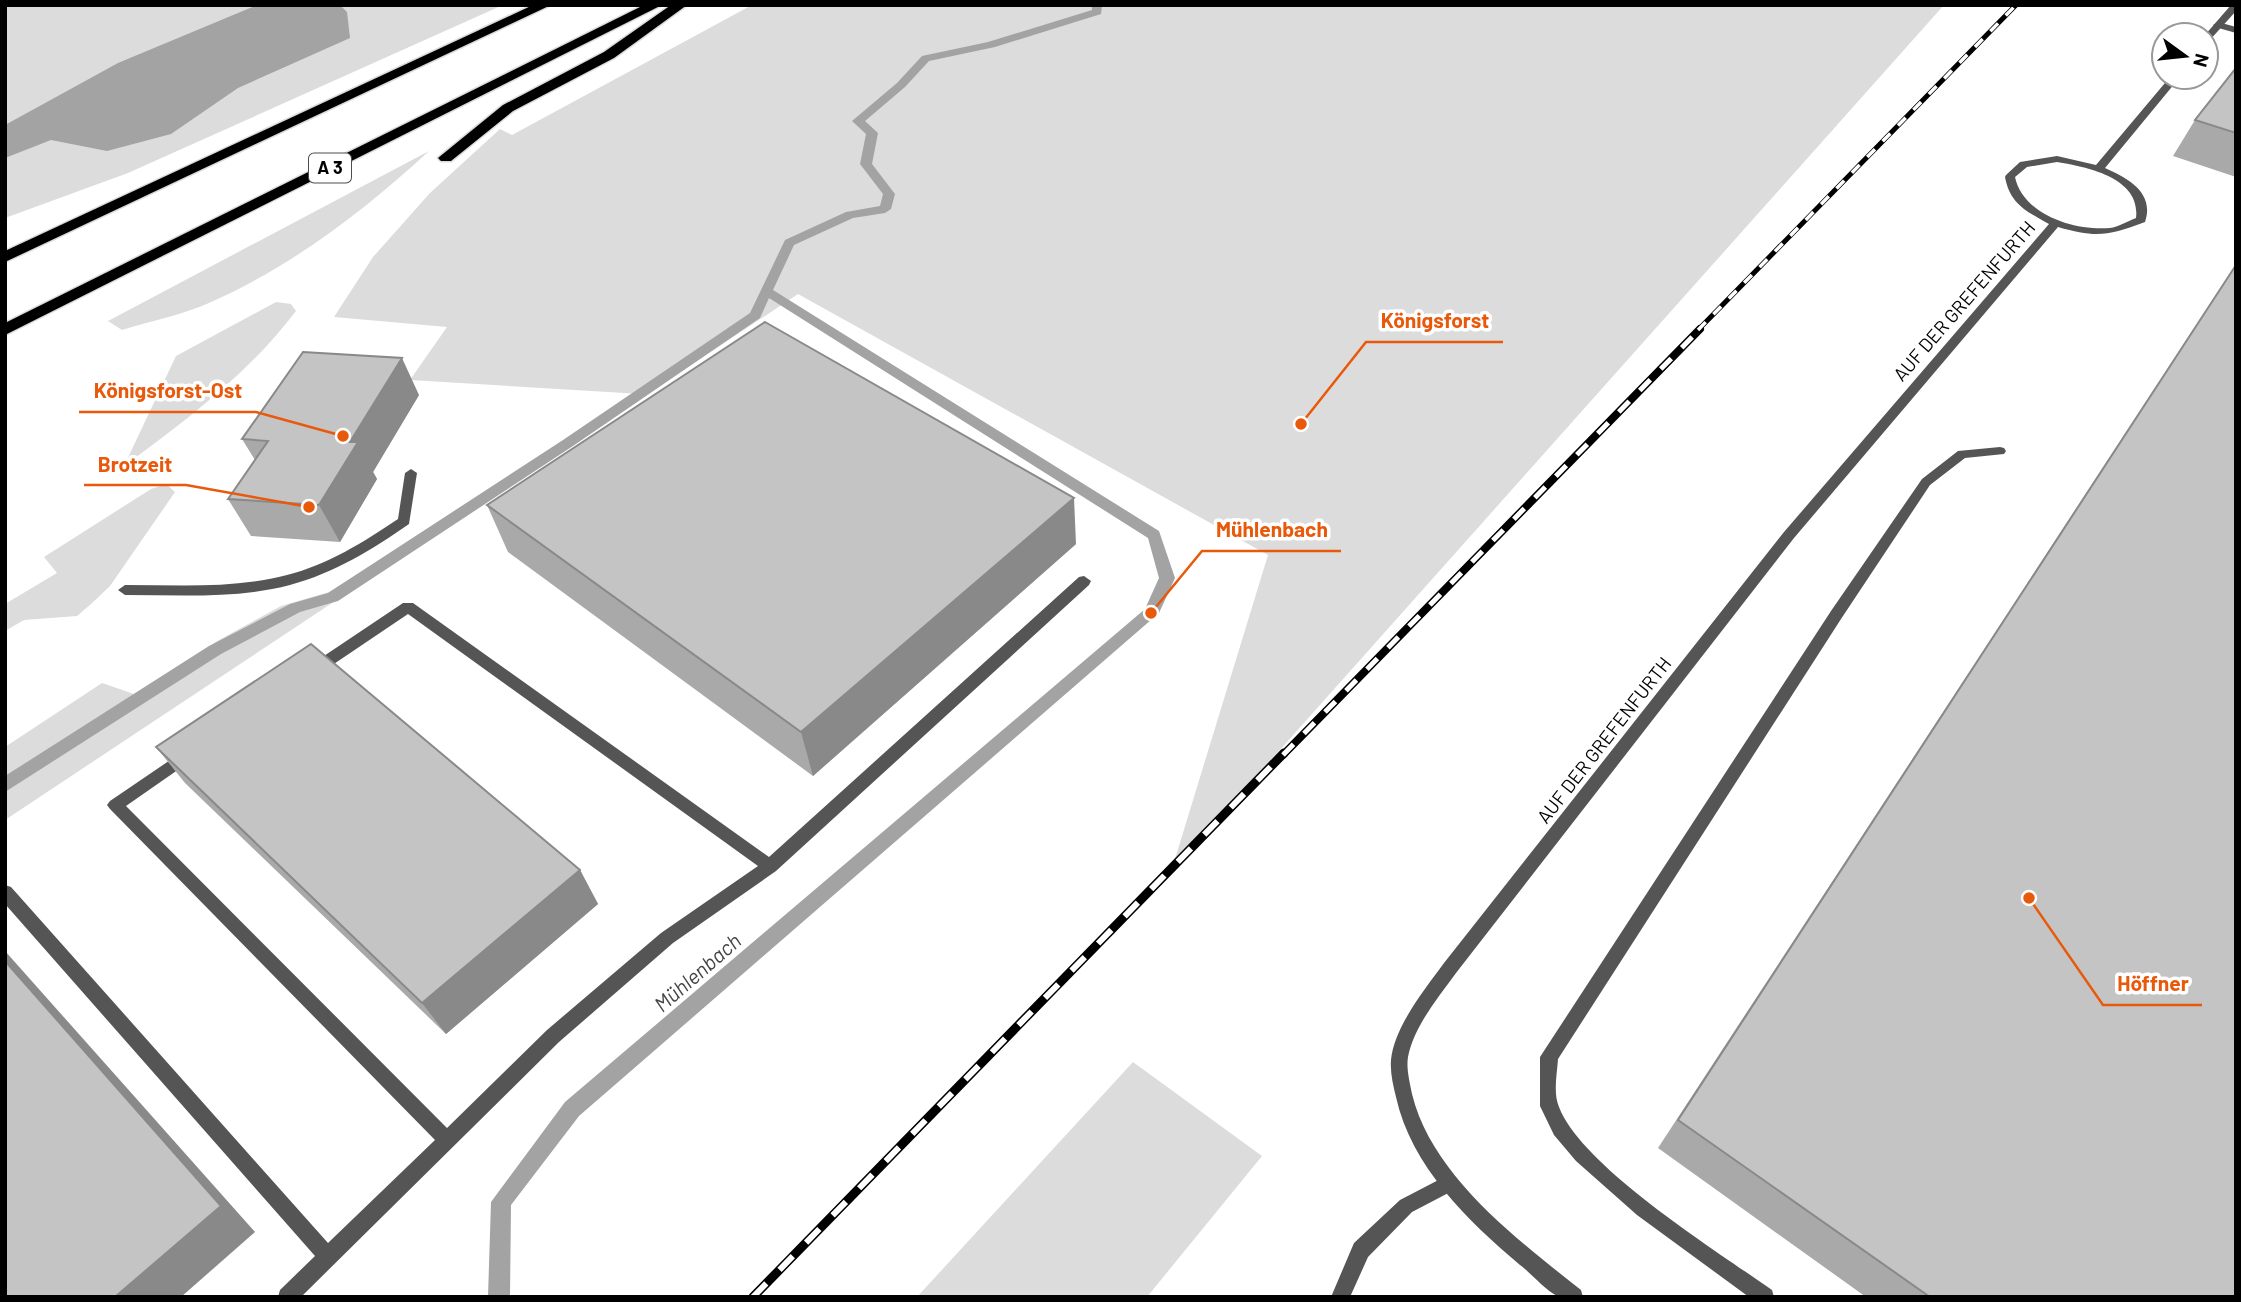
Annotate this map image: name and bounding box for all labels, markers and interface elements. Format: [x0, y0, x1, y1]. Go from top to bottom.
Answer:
north arrow [2150, 21, 2220, 91]
text: N [2189, 51, 2215, 70]
road number: A 3 [309, 154, 351, 182]
street label: AUF DER GREFENFURTH [1888, 216, 2039, 385]
callout: Königsforst [1366, 300, 1503, 342]
text: Königsforst [1381, 307, 1489, 332]
callout: Königsforst-Ost [79, 370, 256, 412]
text: Königsforst-Ost [94, 377, 242, 402]
callout: Brotzeit [84, 443, 186, 485]
text: Brotzeit [98, 451, 172, 476]
callout: Mühlenbach [1202, 509, 1341, 551]
text: Mühlenbach [1216, 516, 1328, 541]
street label: AUF DER GREFENFURTH [1532, 652, 1676, 827]
water label: Mühlenbach [649, 927, 746, 1016]
callout: Höffner [2103, 963, 2202, 1005]
text: Höffner [2117, 970, 2189, 995]

